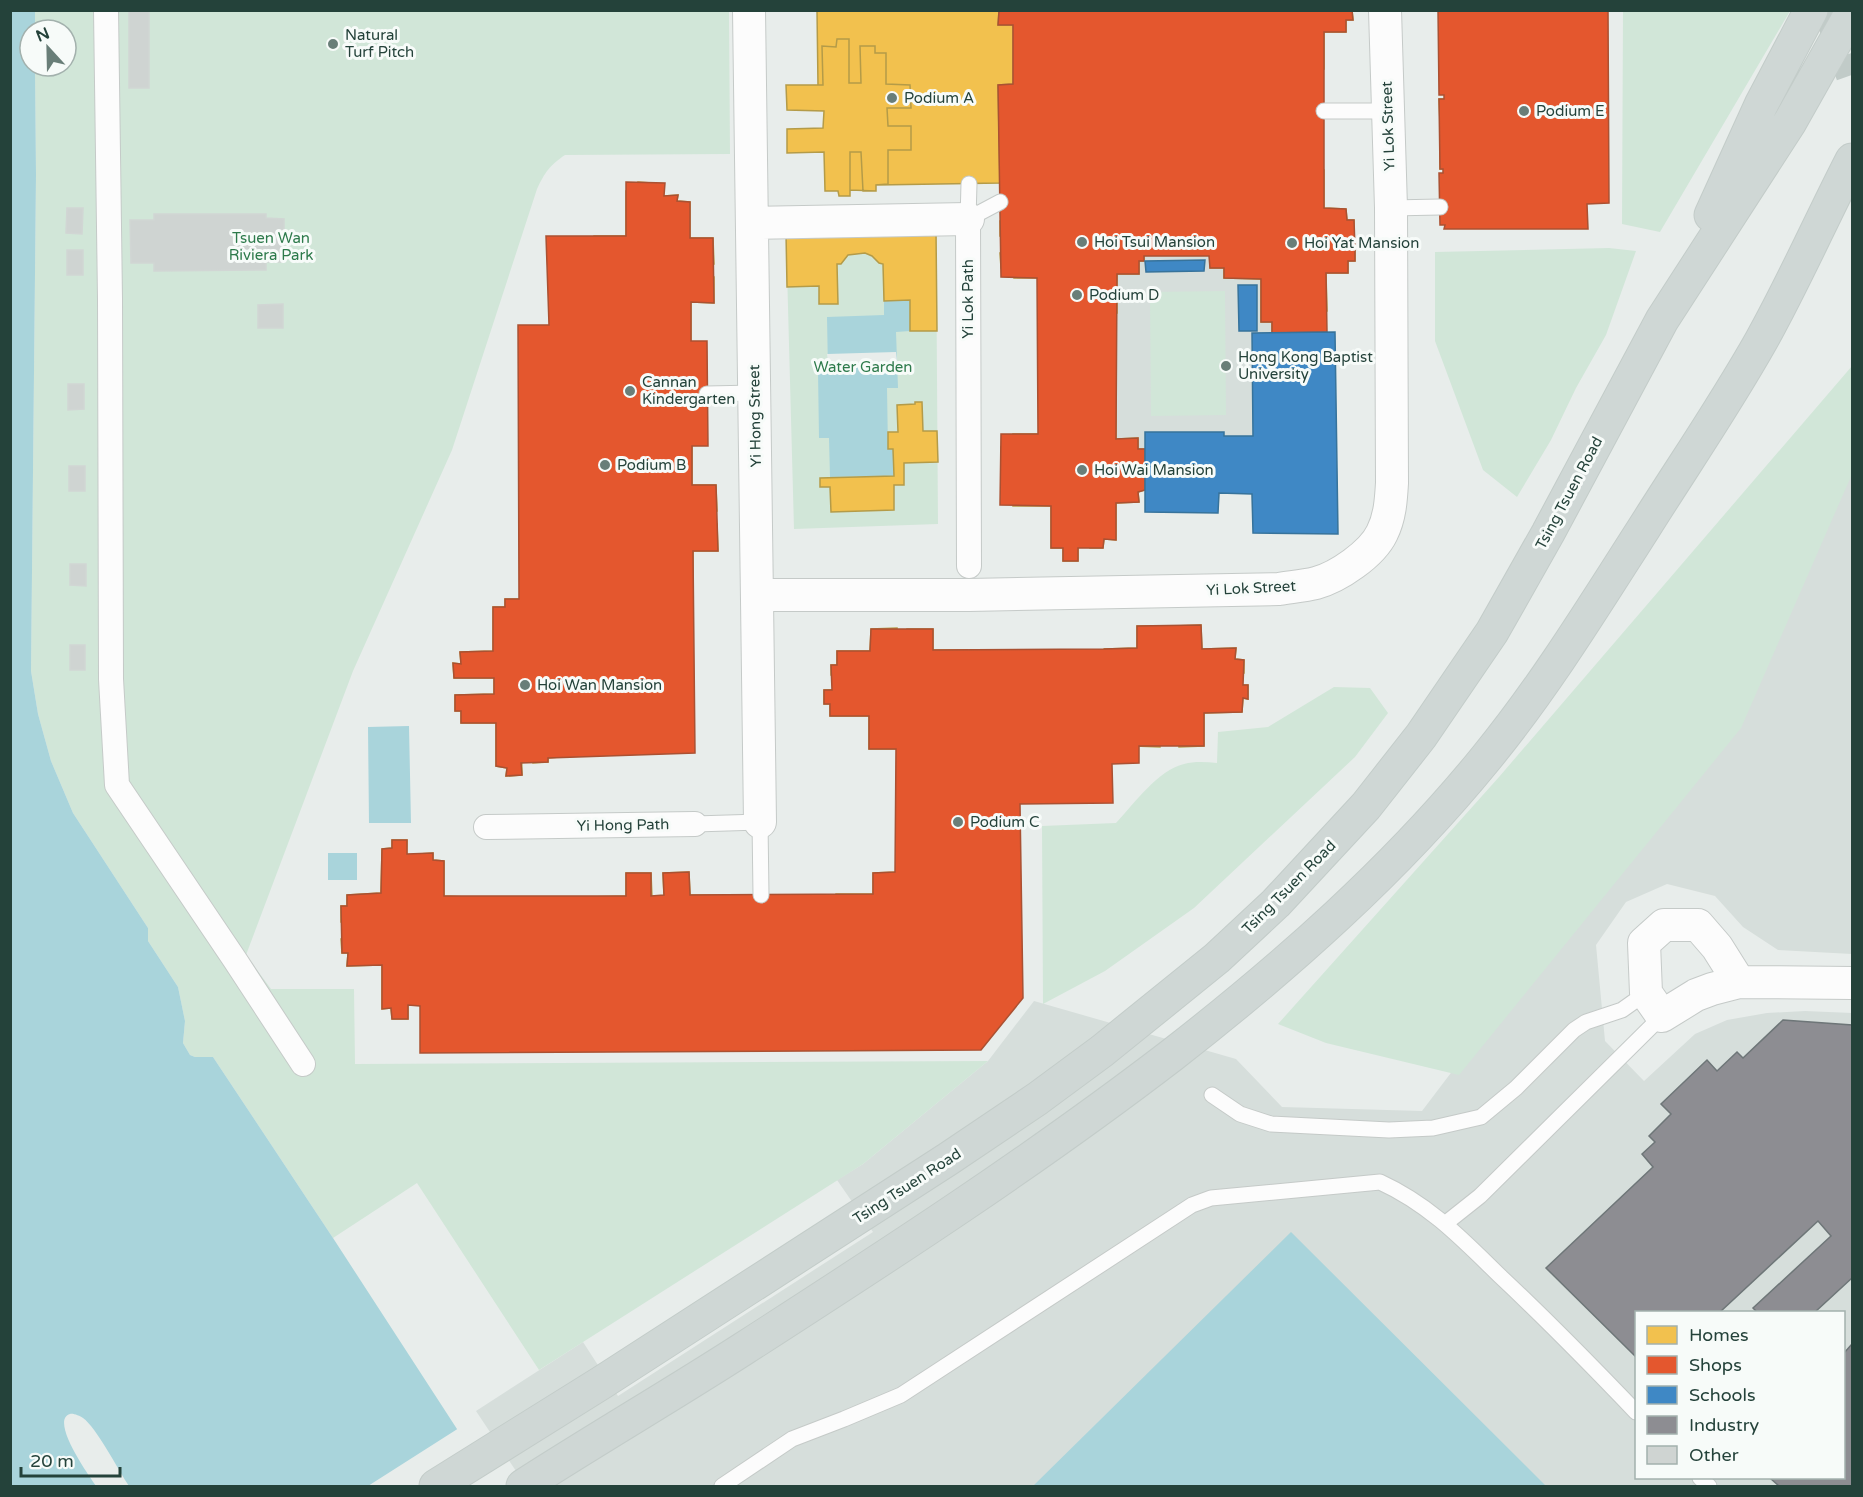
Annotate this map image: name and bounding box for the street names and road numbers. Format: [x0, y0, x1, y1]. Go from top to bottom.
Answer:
street label: Yi Lok Street [1377, 81, 1399, 171]
street label: Yi Lok Path [959, 259, 977, 339]
street label: Yi Hong Street [745, 364, 765, 468]
street label: Tsing Tsuen Road [1532, 434, 1606, 552]
street label: Yi Lok Street [1206, 577, 1297, 599]
street label: Yi Hong Path [577, 815, 669, 835]
street label: Tsing Tsuen Road [1238, 836, 1340, 938]
street label: Tsing Tsuen Road [850, 1144, 964, 1228]

